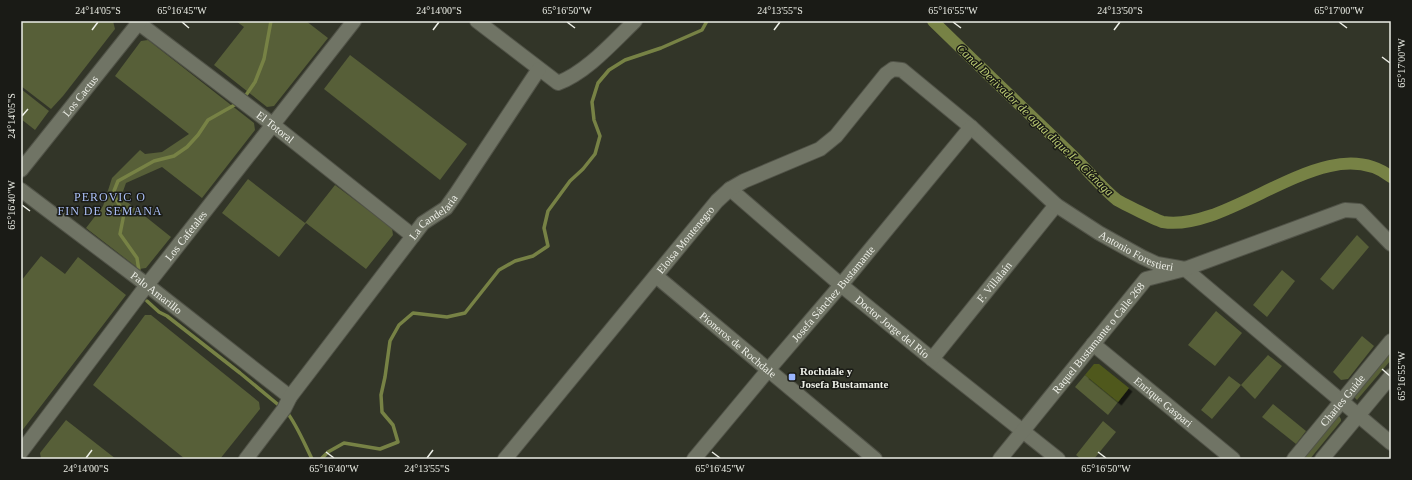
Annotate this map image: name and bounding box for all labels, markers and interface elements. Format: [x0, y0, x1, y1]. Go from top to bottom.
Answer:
text: 24°14'05"S [75, 5, 121, 16]
text: 65°16'45"W [157, 5, 207, 16]
text: 24°14'00"S [416, 5, 462, 16]
text: 65°16'50"W [542, 5, 592, 16]
text: 24°13'55"S [757, 5, 803, 16]
text: 65°16'55"W [928, 5, 978, 16]
text: 24°13'50"S [1097, 5, 1143, 16]
text: 65°17'00"W [1314, 5, 1364, 16]
text: 65°17'00"W [1396, 38, 1407, 88]
water label: Canal Derivador de agua dique La Ciénaga [954, 41, 1116, 199]
street label: Los Cactus [60, 73, 100, 119]
text: 24°14'05"S [6, 93, 17, 139]
street label: El Totoral [254, 109, 296, 145]
text: 65°16'40"W [6, 180, 17, 230]
district label: PEROVIC O FIN DE SEMANA [57, 190, 163, 218]
street label: La Candelaria [406, 192, 460, 242]
street label: Eloisa Montenegro [654, 203, 717, 276]
street label: Los Cafetales [162, 208, 209, 263]
street label: Antonio Forestieri [1097, 228, 1174, 273]
street label: Josefa Sánchez Bustamante [789, 243, 877, 344]
street label: F. Villalaín [974, 259, 1014, 305]
street label: Palo Amarillo [129, 269, 185, 317]
street label: Raquel Bustamante o Calle 268 [1050, 280, 1147, 396]
street label: Doctor Jorge del Río [853, 293, 932, 361]
street label: Pioneros de Rochdale [697, 309, 779, 380]
text: 65°16'55"W [1396, 351, 1407, 401]
place label: Rochdale y Josefa Bustamante [800, 365, 888, 390]
marker: Rochdale y Josefa Bustamante [787, 372, 797, 382]
street label: Charles Guide [1318, 372, 1367, 429]
street label: Enrique Gaspari [1132, 374, 1195, 429]
text: 24°14'00"S [63, 463, 109, 474]
text: 65°16'40"W [309, 463, 359, 474]
text: 24°13'55"S [404, 463, 450, 474]
text: 65°16'45"W [695, 463, 745, 474]
text: 65°16'50"W [1081, 463, 1131, 474]

